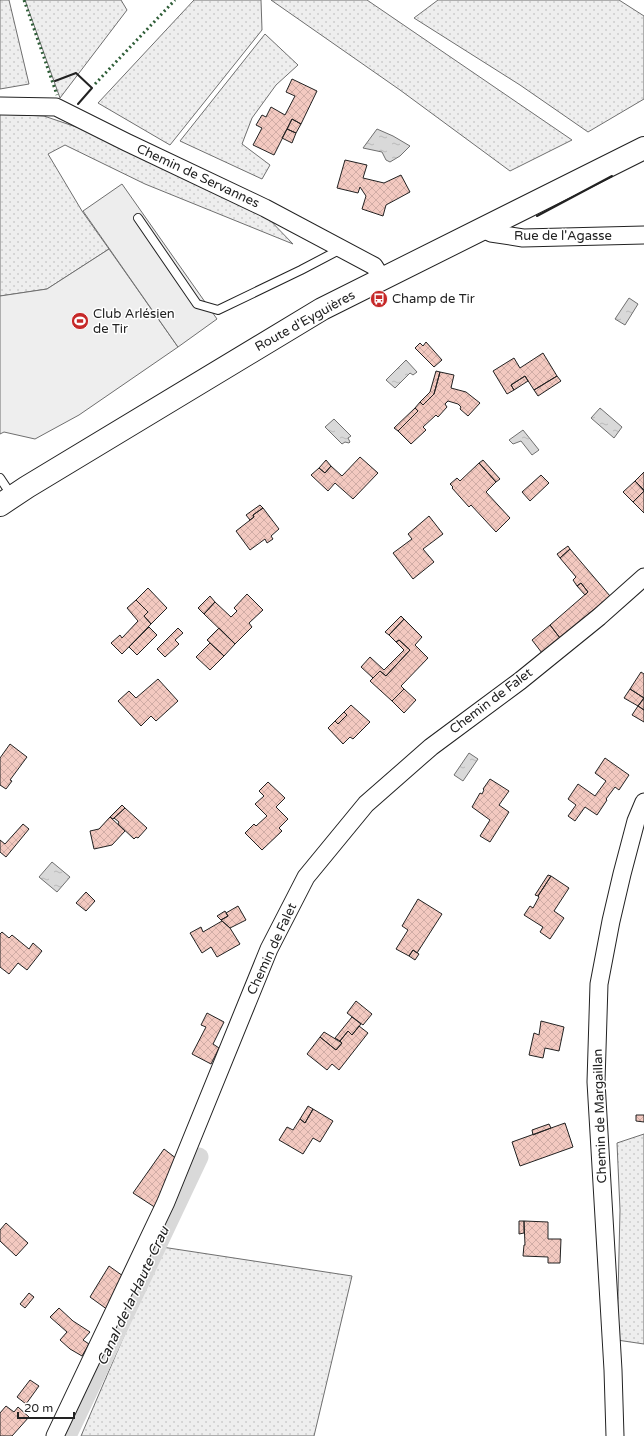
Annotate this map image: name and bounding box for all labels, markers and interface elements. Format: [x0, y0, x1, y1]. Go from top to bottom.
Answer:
street label: Chemin de Servannes [134, 141, 262, 211]
street label: Rue de l'Agasse [514, 228, 612, 244]
street label: Route d'Eyguières [252, 287, 358, 355]
bus stop icon: Champ de Tir [369, 289, 389, 309]
place label: Champ de Tir [392, 291, 475, 307]
place label: Club Arlésien de Tir [93, 306, 175, 337]
sports icon: Club Arlésien de Tir [70, 311, 90, 331]
street label: Chemin de Falet [446, 665, 536, 737]
street label: Chemin de Falet [244, 901, 300, 997]
street label: Chemin de Margaillan [590, 1048, 610, 1184]
water label: Canal de la Haute Crau [93, 1222, 173, 1368]
scale bar [18, 1394, 74, 1420]
text: 20 m [24, 1401, 53, 1415]

